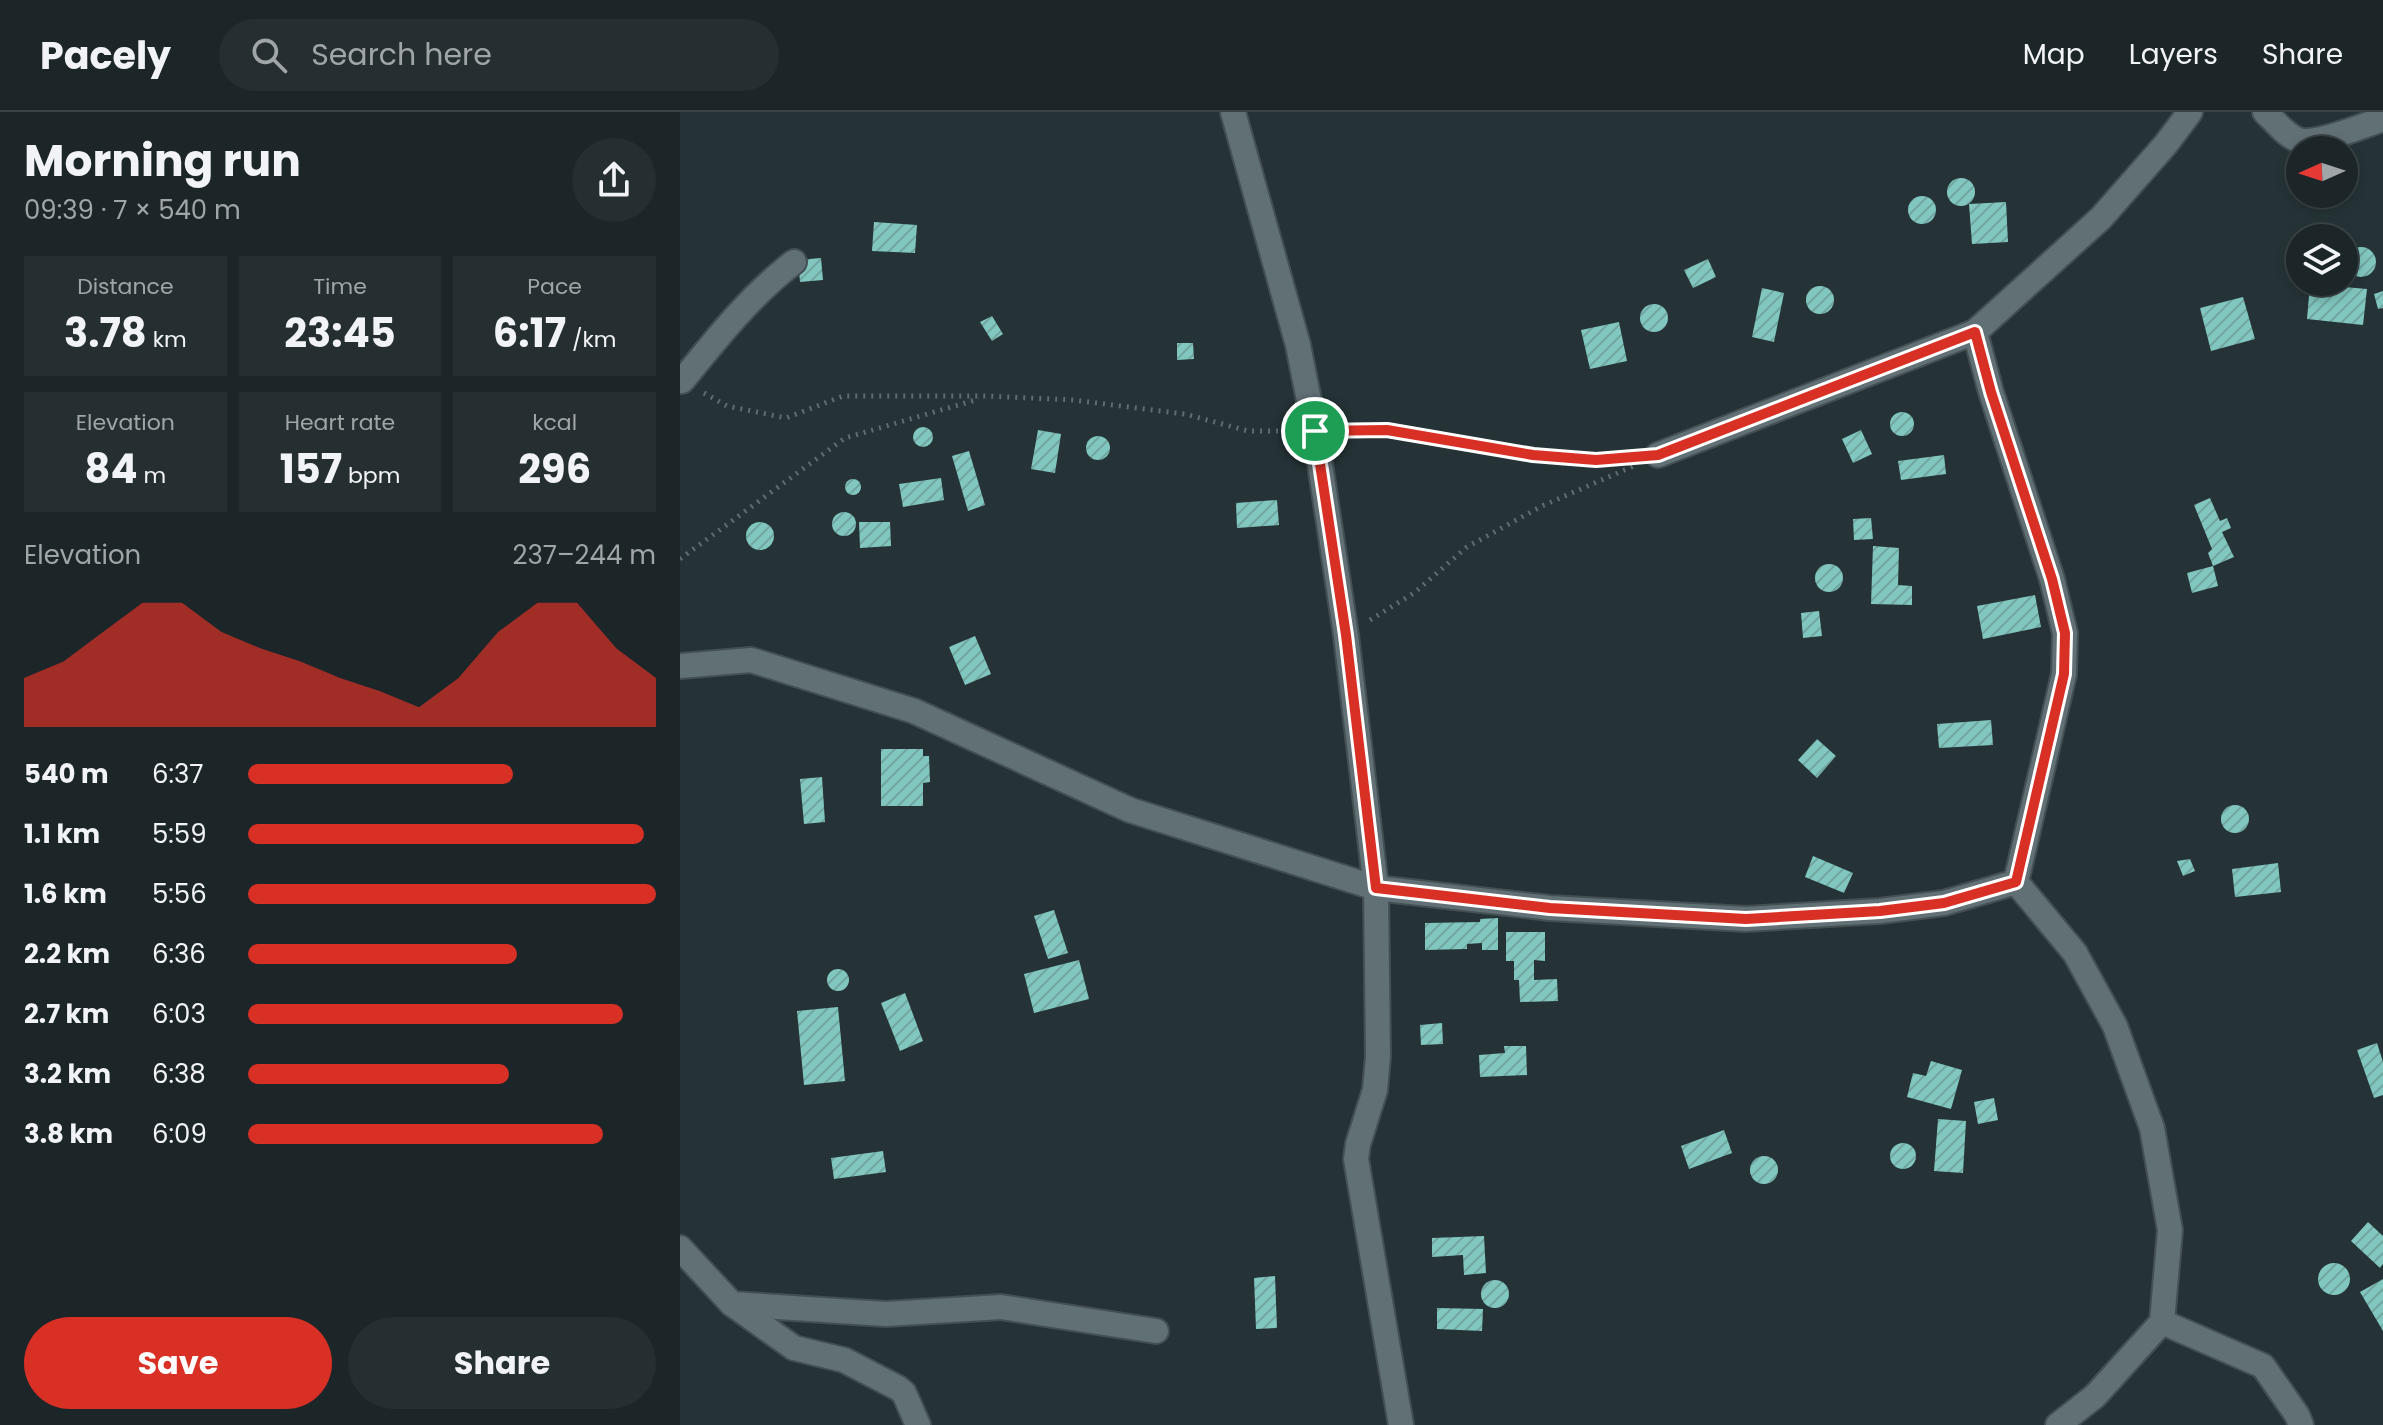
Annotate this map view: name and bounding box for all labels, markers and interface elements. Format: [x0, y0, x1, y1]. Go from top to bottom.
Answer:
search box [219, 19, 779, 91]
text: Pacely [40, 29, 171, 82]
icon: search [247, 33, 291, 77]
text: Search here [311, 33, 492, 76]
text: Map [2023, 35, 2085, 74]
text: Layers [2129, 35, 2218, 74]
text: Share [2262, 35, 2343, 74]
text: Morning run [24, 130, 301, 191]
north arrow [2286, 136, 2358, 208]
map controls [2286, 136, 2358, 296]
button: share [572, 138, 656, 222]
text: 09:39 · 7 × 540 m [24, 192, 241, 228]
button: layers [2286, 224, 2358, 296]
text: Distance [77, 271, 174, 302]
text: Time [313, 271, 367, 302]
text: Pace [527, 271, 582, 302]
text: 3.78 [64, 305, 147, 361]
text: 23:45 [284, 305, 396, 361]
text: 6:17 [493, 305, 566, 361]
text: km [147, 324, 187, 355]
text: /km [566, 324, 616, 355]
pin [1281, 397, 1349, 465]
text: Elevation [76, 407, 175, 438]
text: Heart rate [285, 407, 395, 438]
text: kcal [532, 407, 577, 438]
icon: arrive [1293, 409, 1337, 453]
text: 84 [85, 441, 138, 497]
text: 157 [280, 441, 342, 497]
text: 296 [518, 441, 591, 497]
text: m [138, 460, 166, 491]
text: bpm [342, 460, 400, 491]
text: Elevation [24, 537, 141, 573]
text: 237–244 m [513, 537, 656, 573]
text: 540 m [24, 756, 109, 792]
text: 6:37 [152, 756, 204, 792]
text: 1.1 km [24, 816, 100, 852]
text: 5:59 [152, 816, 207, 852]
text: 1.6 km [24, 876, 107, 912]
text: 5:56 [152, 876, 207, 912]
text: 2.2 km [24, 936, 110, 972]
text: 6:36 [152, 936, 206, 972]
text: 2.7 km [24, 996, 109, 1032]
text: 6:03 [152, 996, 206, 1032]
text: 3.2 km [24, 1056, 111, 1092]
text: 6:38 [152, 1056, 206, 1092]
text: 3.8 km [24, 1116, 113, 1152]
text: 6:09 [152, 1116, 207, 1152]
button: Save [24, 1317, 332, 1409]
button: Share [348, 1317, 656, 1409]

